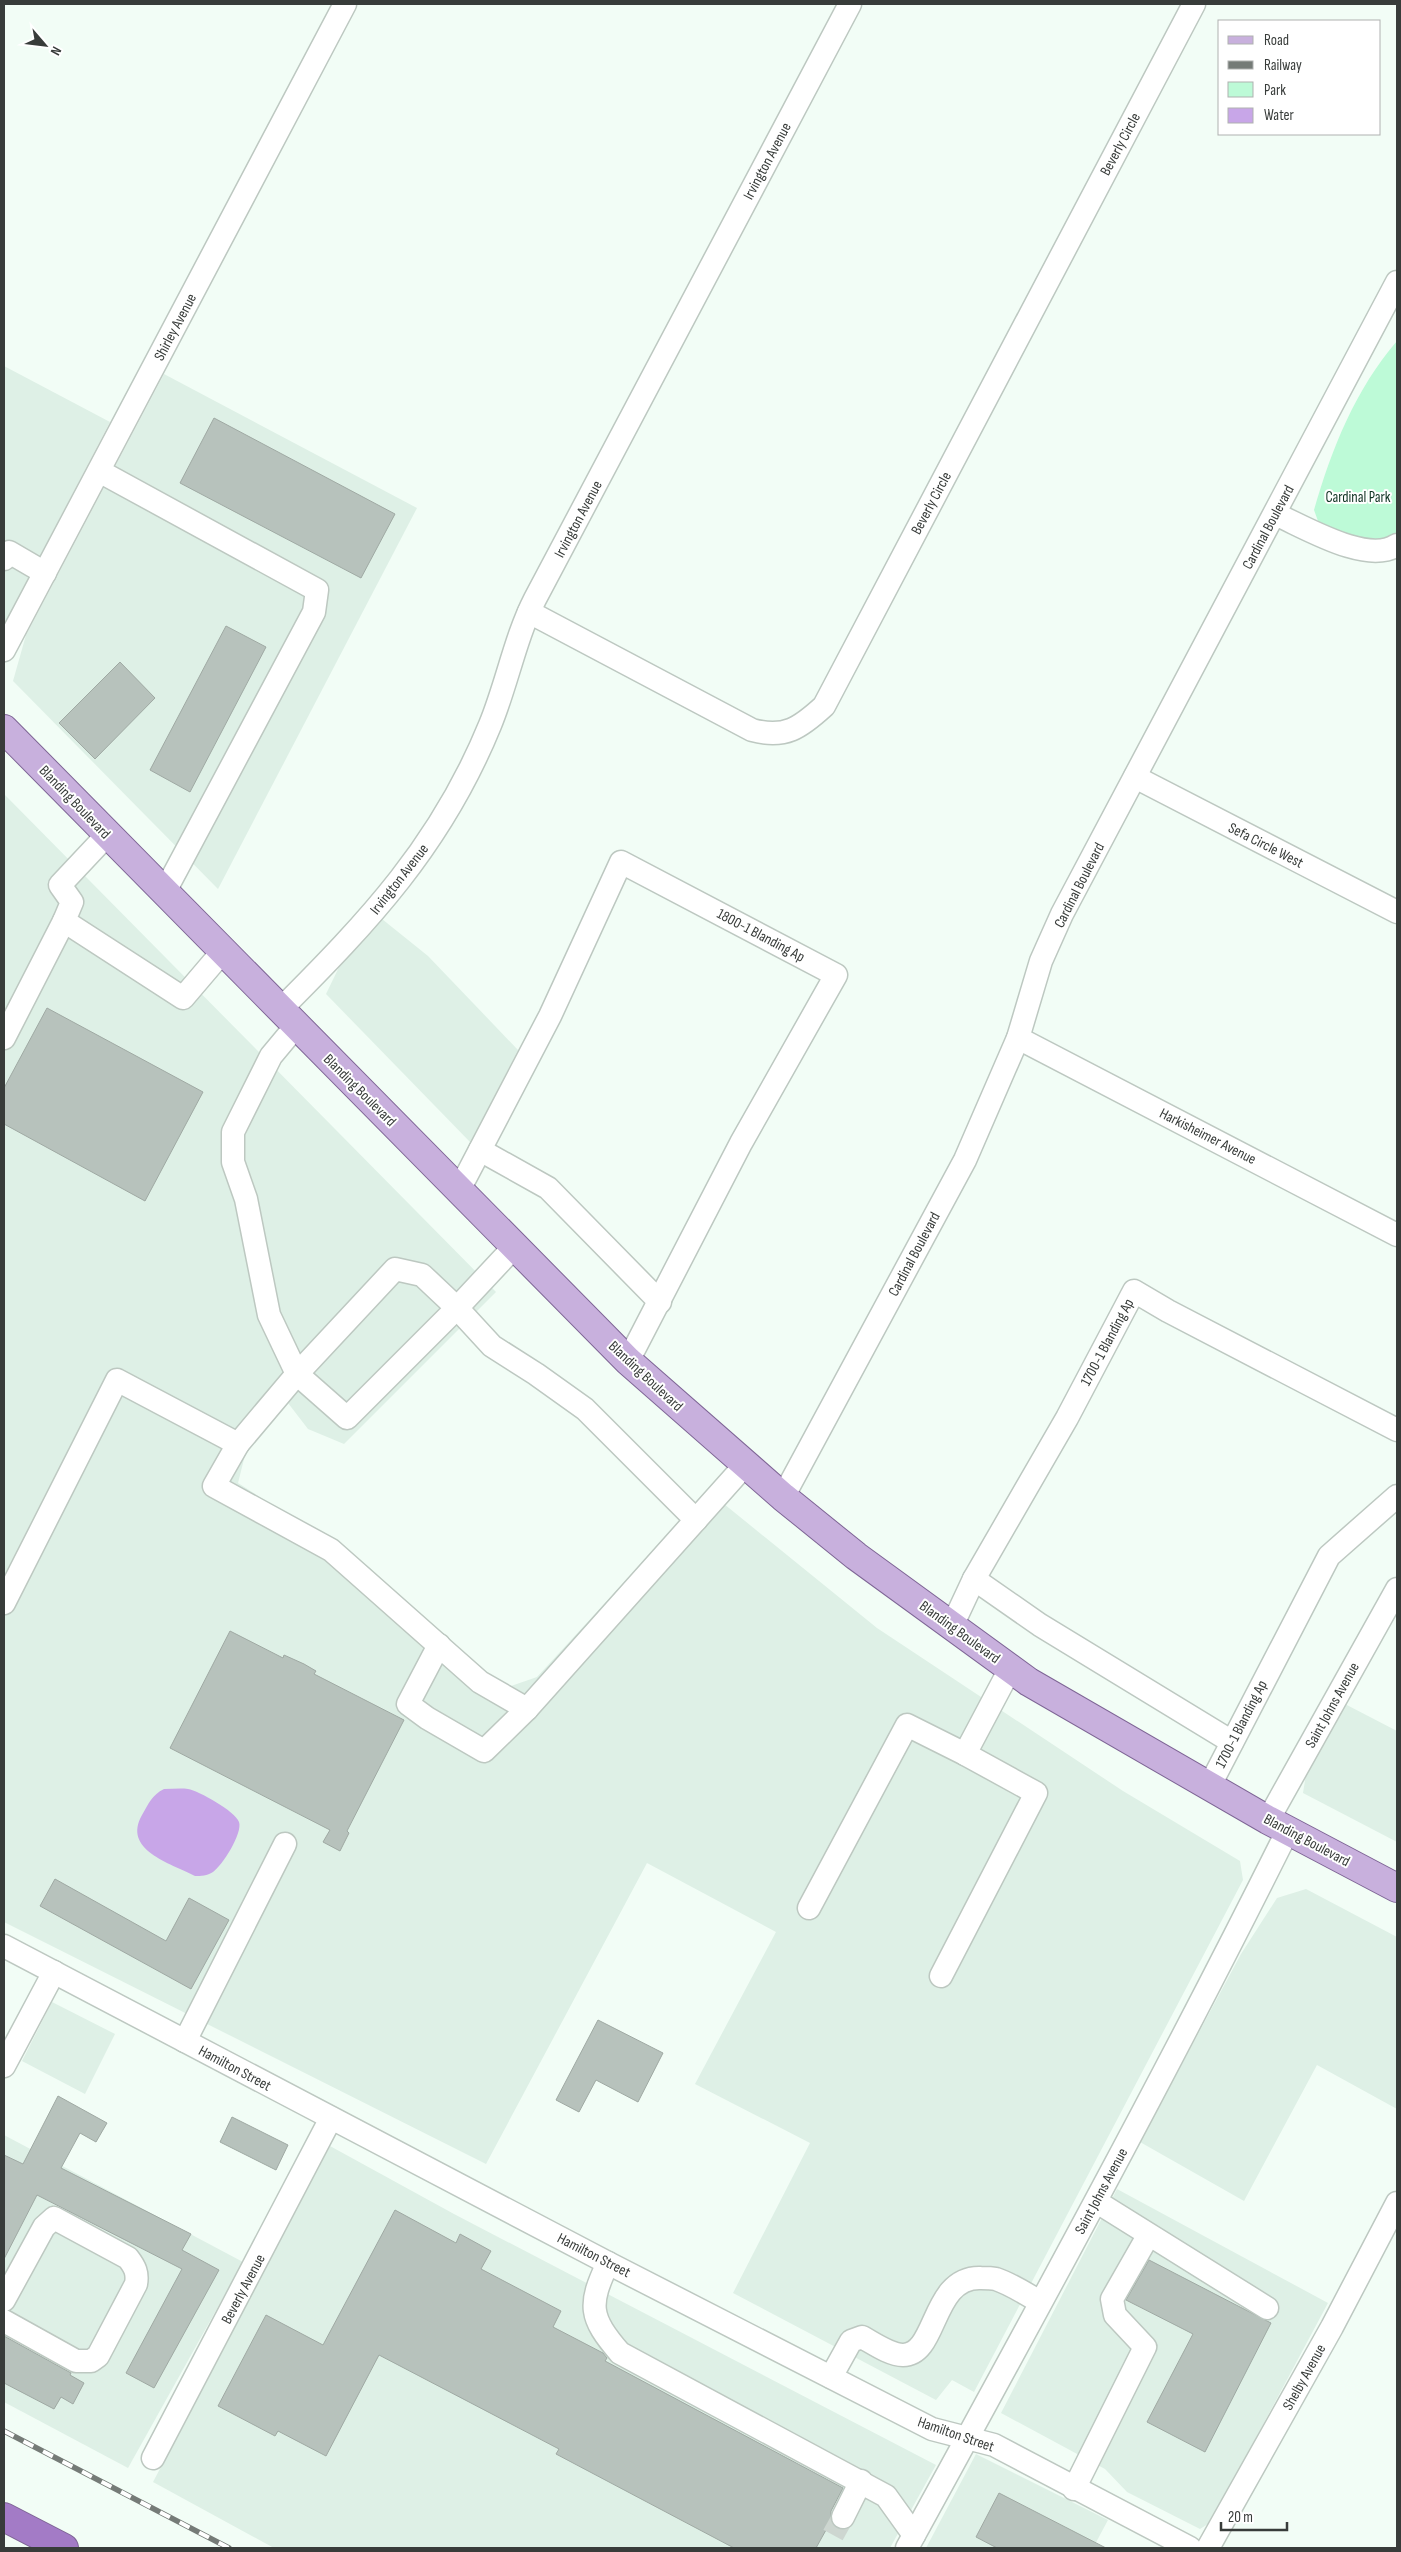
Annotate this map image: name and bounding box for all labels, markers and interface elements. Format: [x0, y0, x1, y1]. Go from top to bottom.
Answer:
north arrow [20, 20, 70, 70]
legend [1218, 20, 1381, 135]
text: Road [1264, 31, 1289, 50]
text: N [47, 44, 65, 58]
text: Railway [1264, 56, 1302, 75]
text: Park [1264, 81, 1286, 100]
text: Water [1264, 106, 1295, 125]
street label: Beverly Circle [1096, 110, 1145, 179]
street label: Irvington Avenue [739, 119, 796, 203]
street label: Shirley Avenue [150, 290, 201, 364]
street label: Beverly Circle [907, 469, 956, 538]
street label: Irvington Avenue [550, 477, 607, 561]
street label: Cardinal Boulevard [1238, 482, 1299, 573]
park label: Cardinal Park [1325, 488, 1391, 507]
street label: Blanding Boulevard [35, 762, 114, 843]
street label: Sefa Circle West [1225, 818, 1307, 873]
street label: Irvington Avenue [366, 840, 433, 918]
street label: Cardinal Boulevard [1050, 840, 1109, 931]
street label: 1800-1 Blanding Ap [714, 904, 808, 967]
street label: Blanding Boulevard [319, 1050, 400, 1131]
street label: Harkisheimer Avenue [1156, 1104, 1259, 1169]
street label: Cardinal Boulevard [884, 1209, 945, 1300]
street label: 1700-1 Blanding Ap [1076, 1295, 1138, 1389]
street label: Blanding Boulevard [604, 1337, 687, 1416]
street label: Blanding Boulevard [916, 1597, 1004, 1668]
street label: Saint Johns Avenue [1301, 1659, 1364, 1751]
street label: 1700-1 Blanding Ap [1211, 1677, 1272, 1771]
street label: Blanding Boulevard [1260, 1810, 1353, 1871]
street label: Hamilton Street [195, 2041, 275, 2096]
street label: Saint Johns Avenue [1071, 2145, 1132, 2238]
street label: Hamilton Street [554, 2229, 634, 2282]
street label: Beverly Avenue [217, 2251, 270, 2327]
street label: Shelby Avenue [1279, 2341, 1330, 2414]
street label: Hamilton Street [915, 2413, 997, 2457]
scale bar [1221, 2500, 1287, 2532]
text: 20 m [1228, 2508, 1253, 2527]

